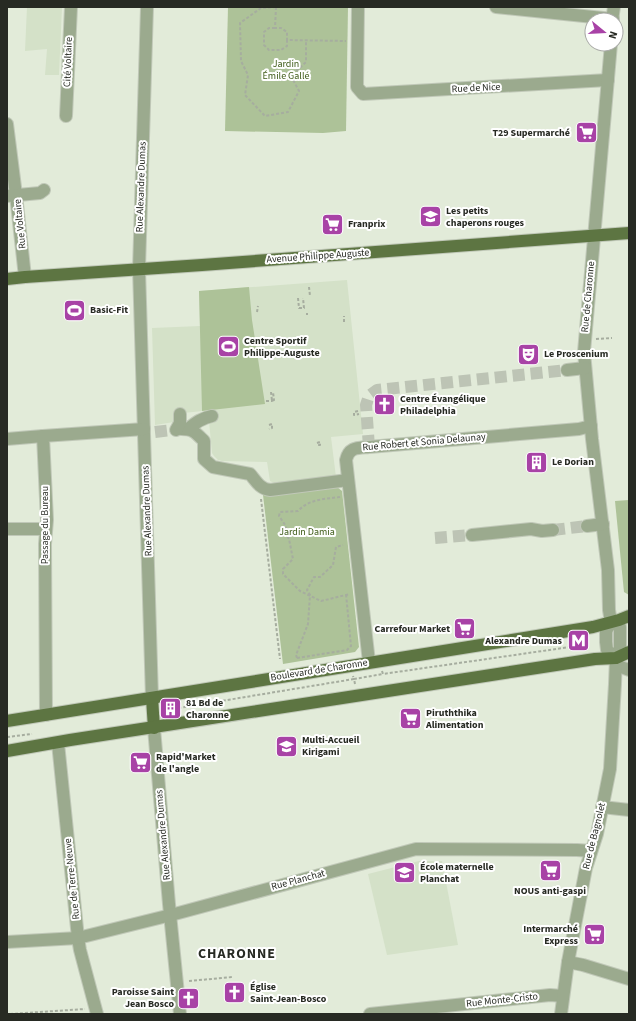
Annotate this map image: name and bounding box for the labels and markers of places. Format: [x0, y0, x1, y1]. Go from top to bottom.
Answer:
supermarket icon: T29 Supermarché [573, 120, 599, 146]
place label: T29 Supermarché [492, 126, 570, 140]
school or university icon: Les petits chaperons rouges [418, 204, 444, 230]
place label: Les petits chaperons rouges [446, 204, 525, 230]
supermarket icon: Franprix [320, 211, 346, 237]
place label: Franprix [348, 217, 385, 231]
sports icon: Basic-Fit [62, 297, 88, 323]
place label: Basic-Fit [90, 303, 128, 317]
sports icon: Centre Sportif Philippe-Auguste [215, 334, 241, 360]
place label: Centre Sportif Philippe-Auguste [244, 334, 320, 360]
theatre icon: Le Proscenium [515, 341, 541, 367]
place label: Le Proscenium [544, 347, 608, 361]
church icon: Centre Évangélique Philadelphia [371, 392, 397, 418]
place label: Centre Évangélique Philadelphia [400, 392, 486, 418]
building icon: Le Dorian [523, 449, 549, 475]
place label: Le Dorian [552, 455, 594, 469]
supermarket icon: Carrefour Market [452, 616, 478, 642]
place label: Carrefour Market [374, 622, 450, 636]
metro station icon: Alexandre Dumas [565, 628, 591, 654]
place label: Alexandre Dumas [484, 634, 563, 648]
building icon: 81 Bd de Charonne [157, 696, 183, 722]
place label: 81 Bd de Charonne [186, 696, 229, 722]
supermarket icon: Piruththika Alimentation [398, 706, 424, 732]
place label: Piruththika Alimentation [425, 706, 484, 732]
school or university icon: Multi-Accueil Kirigami [273, 733, 299, 759]
place label: Multi-Accueil Kirigami [302, 733, 360, 759]
supermarket icon: Rapid'Market de l'angle [128, 750, 154, 776]
place label: Rapid'Market de l'angle [156, 750, 216, 776]
supermarket icon: NOUS anti-gaspi [537, 858, 563, 884]
school or university icon: École maternelle Planchat [392, 860, 418, 886]
place label: École maternelle Planchat [420, 860, 494, 886]
place label: NOUS anti-gaspi [514, 884, 586, 898]
place label: Intermarché Express [523, 922, 579, 948]
supermarket icon: Intermarché Express [581, 922, 607, 948]
church icon: Église Saint-Jean-Bosco [221, 980, 247, 1006]
place label: Église Saint-Jean-Bosco [250, 980, 327, 1006]
place label: Paroisse Saint Jean Bosco [112, 985, 174, 1011]
church icon: Paroisse Saint Jean Bosco [176, 985, 202, 1011]

